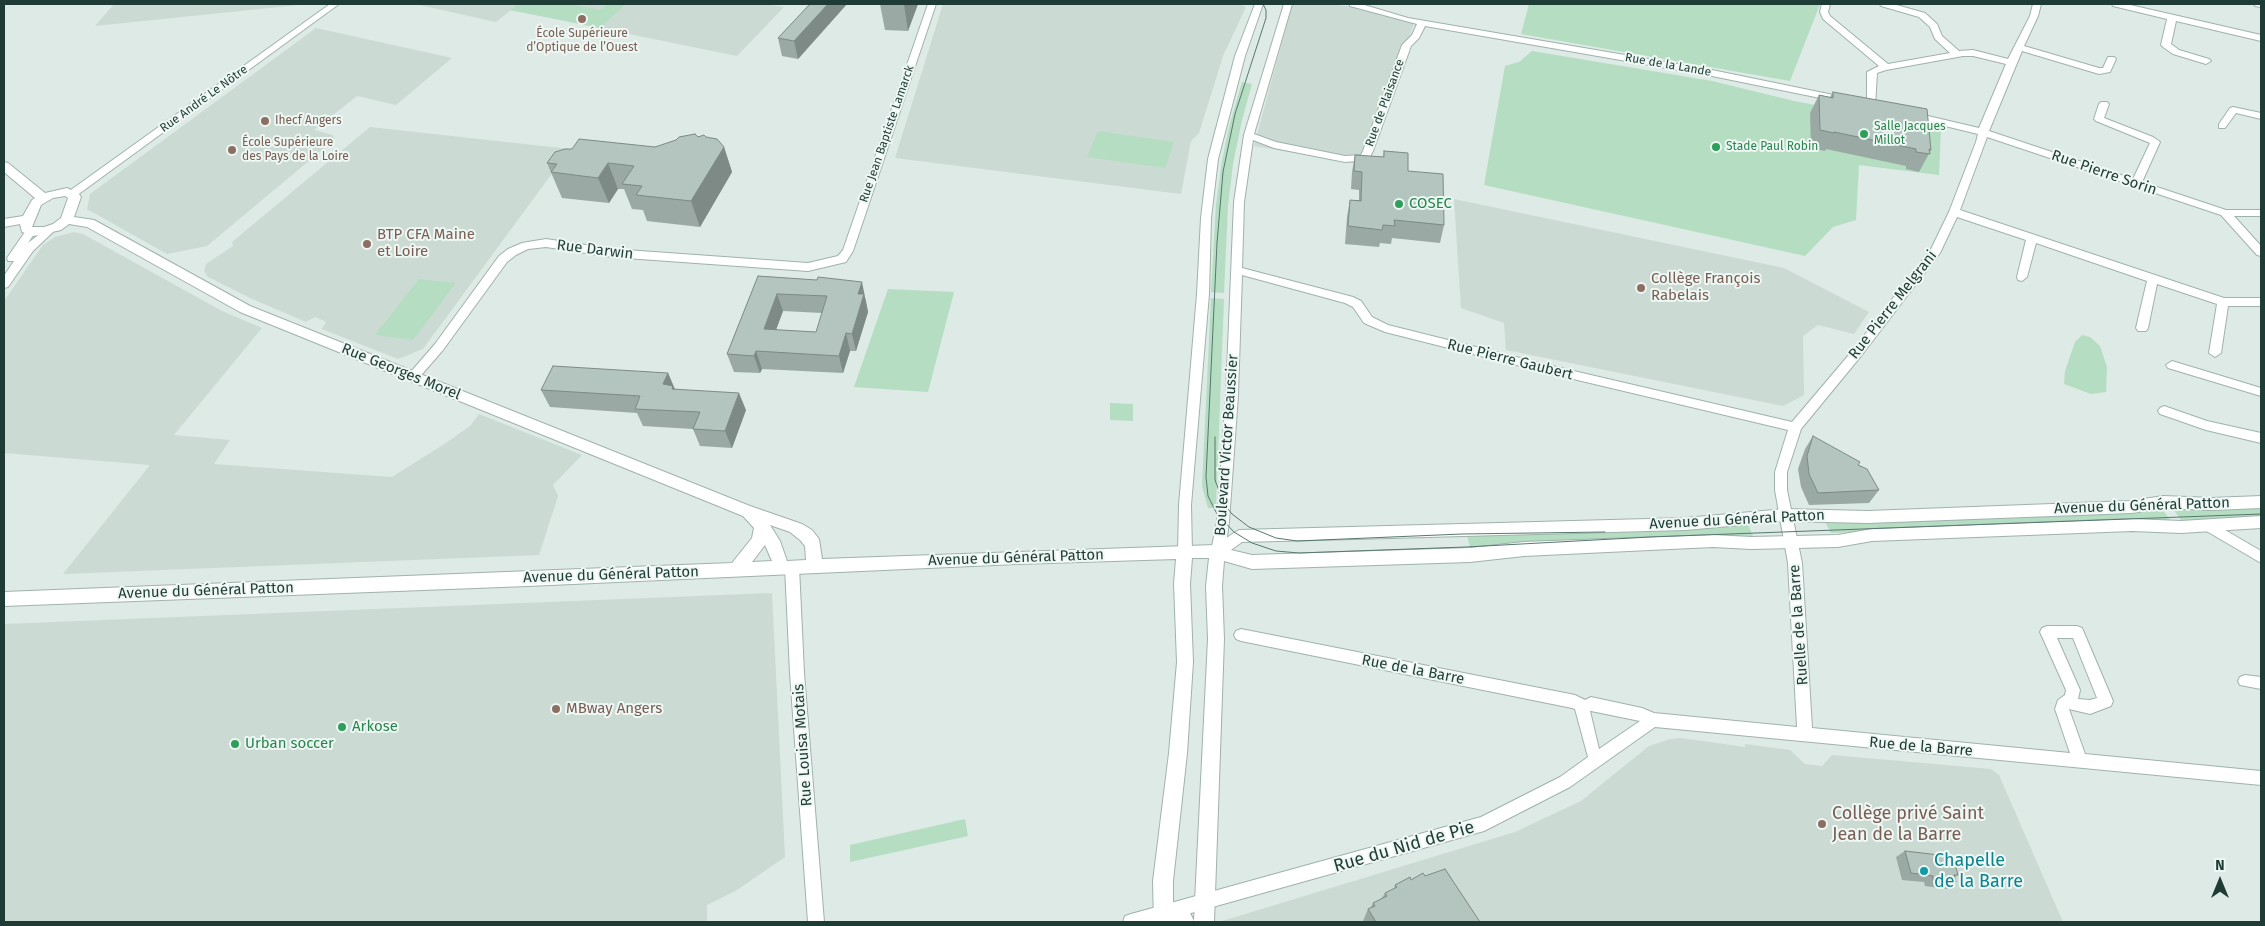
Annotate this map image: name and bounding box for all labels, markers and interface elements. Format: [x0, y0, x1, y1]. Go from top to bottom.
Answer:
marker: École Supérieure d’Optique de l’Ouest [576, 13, 588, 25]
place label: École Supérieure d’Optique de l’Ouest [526, 27, 638, 55]
street label: Rue de la Lande [1624, 50, 1712, 80]
street label: Rue de Plaisance [1362, 57, 1408, 149]
street label: Rue André Le Nôtre [157, 62, 251, 136]
street label: Rue Jean Baptiste Lamarck [857, 63, 917, 205]
place label: Ihecf Angers [275, 114, 342, 128]
marker: Ihecf Angers [259, 115, 271, 127]
place label: Salle Jacques Millot [1874, 120, 1946, 148]
marker: Salle Jacques Millot [1858, 128, 1870, 140]
place label: École Supérieure des Pays de la Loire [242, 136, 349, 164]
place label: Stade Paul Robin [1726, 140, 1818, 154]
marker: Stade Paul Robin [1710, 141, 1722, 153]
marker: École Supérieure des Pays de la Loire [226, 144, 238, 156]
street label: Rue Pierre Sorin [2049, 147, 2159, 199]
place label: COSEC [1409, 195, 1452, 213]
marker: COSEC [1393, 198, 1405, 210]
place label: BTP CFA Maine et Loire [377, 226, 475, 261]
street label: Rue Darwin [556, 236, 634, 264]
marker: BTP CFA Maine et Loire [361, 238, 373, 250]
street label: Rue Pierre Melgrani [1845, 247, 1941, 363]
place label: Collège François Rabelais [1651, 270, 1760, 305]
marker: Collège François Rabelais [1635, 282, 1647, 294]
street label: Rue Pierre Gaubert [1445, 336, 1575, 384]
street label: Rue Georges Morel [339, 340, 463, 404]
street label: Boulevard Victor Beaussier [1212, 354, 1242, 536]
street label: Avenue du Général Patton [2054, 494, 2230, 518]
street label: Avenue du Général Patton [1649, 506, 1825, 534]
street label: Avenue du Général Patton [928, 546, 1104, 570]
street label: Avenue du Général Patton [523, 563, 699, 587]
street label: Ruelle de la Barre [1786, 564, 1812, 686]
street label: Avenue du Général Patton [118, 579, 294, 603]
street label: Rue de la Barre [1360, 651, 1466, 689]
street label: Rue Louisa Motais [790, 683, 816, 807]
place label: MBway Angers [566, 700, 662, 718]
marker: MBway Angers [550, 703, 562, 715]
place label: Arkose [352, 718, 398, 736]
marker: Arkose [336, 721, 348, 733]
street label: Rue de la Barre [1868, 733, 1974, 761]
place label: Urban soccer [245, 735, 334, 753]
marker: Urban soccer [229, 738, 241, 750]
place label: Collège privé Saint Jean de la Barre [1832, 803, 1984, 846]
street label: Rue du Nid de Pie [1331, 817, 1477, 877]
marker: Collège privé Saint Jean de la Barre [1816, 818, 1828, 830]
place label: Chapelle de la Barre [1934, 850, 2023, 892]
north arrow [2195, 856, 2245, 906]
text: N [2215, 857, 2225, 874]
marker: Chapelle de la Barre [1918, 865, 1930, 877]

